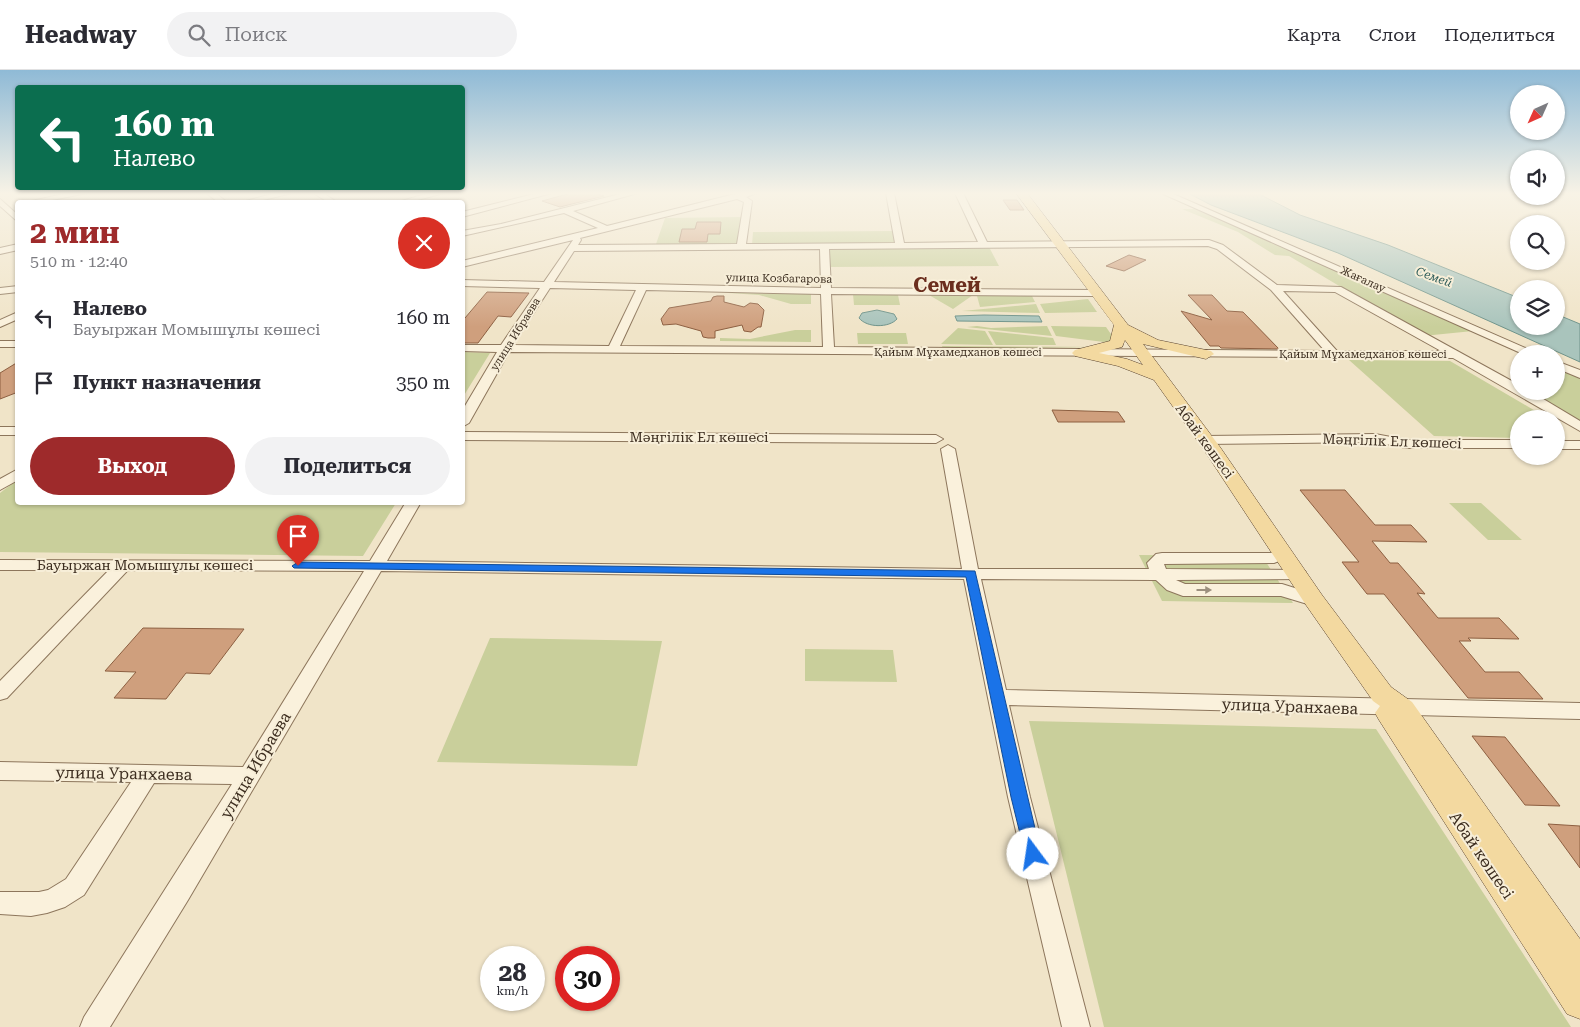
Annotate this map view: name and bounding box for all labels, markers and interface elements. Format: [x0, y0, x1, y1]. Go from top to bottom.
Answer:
search box [167, 12, 517, 57]
text: Headway [25, 21, 137, 49]
icon: search [185, 21, 213, 49]
text: Поиск [225, 23, 287, 46]
text: Карта [1287, 24, 1341, 45]
text: Слои [1369, 24, 1416, 45]
text: Поделиться [1444, 24, 1555, 45]
north arrow [1510, 85, 1565, 140]
map controls [1510, 85, 1565, 465]
text: 160 m [113, 104, 214, 145]
icon: left [30, 105, 95, 170]
text: Налево [113, 146, 196, 171]
button: sound [1510, 150, 1565, 205]
text: 2 мин [30, 215, 120, 250]
button: search [1510, 215, 1565, 270]
button: close [398, 217, 450, 269]
text: 510 m · 12:40 [30, 252, 128, 271]
street label: Жағалау [1338, 264, 1388, 295]
water label: Семей [1414, 264, 1454, 290]
street label: улица Козбагарова [726, 271, 832, 286]
district label: Семей [913, 273, 981, 297]
button: layers [1510, 280, 1565, 335]
street label: улица Ибраева [488, 295, 543, 373]
text: Налево [73, 297, 147, 320]
icon: left [30, 304, 58, 332]
text: 160 m [396, 306, 450, 329]
text: Бауыржан Момышұлы көшесі [73, 320, 320, 339]
button: + [1510, 345, 1565, 400]
street label: Қайым Мұхамедханов көшесі [874, 346, 1042, 359]
street label: Қайым Мұхамедханов көшесі [1279, 348, 1447, 361]
icon: arrive [30, 369, 58, 397]
text: Пункт назначения [73, 371, 261, 394]
text: 350 m [396, 371, 450, 394]
street label: Абай көшесі [1173, 401, 1238, 482]
button: − [1510, 410, 1565, 465]
street label: Мәңгілік Ел көшесі [629, 429, 769, 445]
street label: Мәңгілік Ел көшесі [1322, 431, 1462, 451]
button: Выход [30, 437, 235, 495]
button: Поделиться [245, 437, 450, 495]
pin [277, 515, 319, 566]
icon: arrive [284, 522, 312, 550]
street label: Бауыржан Момышұлы көшесі [37, 557, 254, 573]
one-way arrow [1196, 586, 1212, 594]
street label: улица Уранхаева [1221, 695, 1359, 718]
street label: улица Ибраева [216, 708, 295, 822]
street label: улица Уранхаева [56, 763, 193, 784]
street label: Абай көшесі [1445, 808, 1518, 902]
position arrow [1006, 827, 1058, 879]
speed limit sign: 30 [555, 946, 620, 1011]
text: 28 [498, 958, 527, 987]
text: km/h [496, 984, 529, 998]

